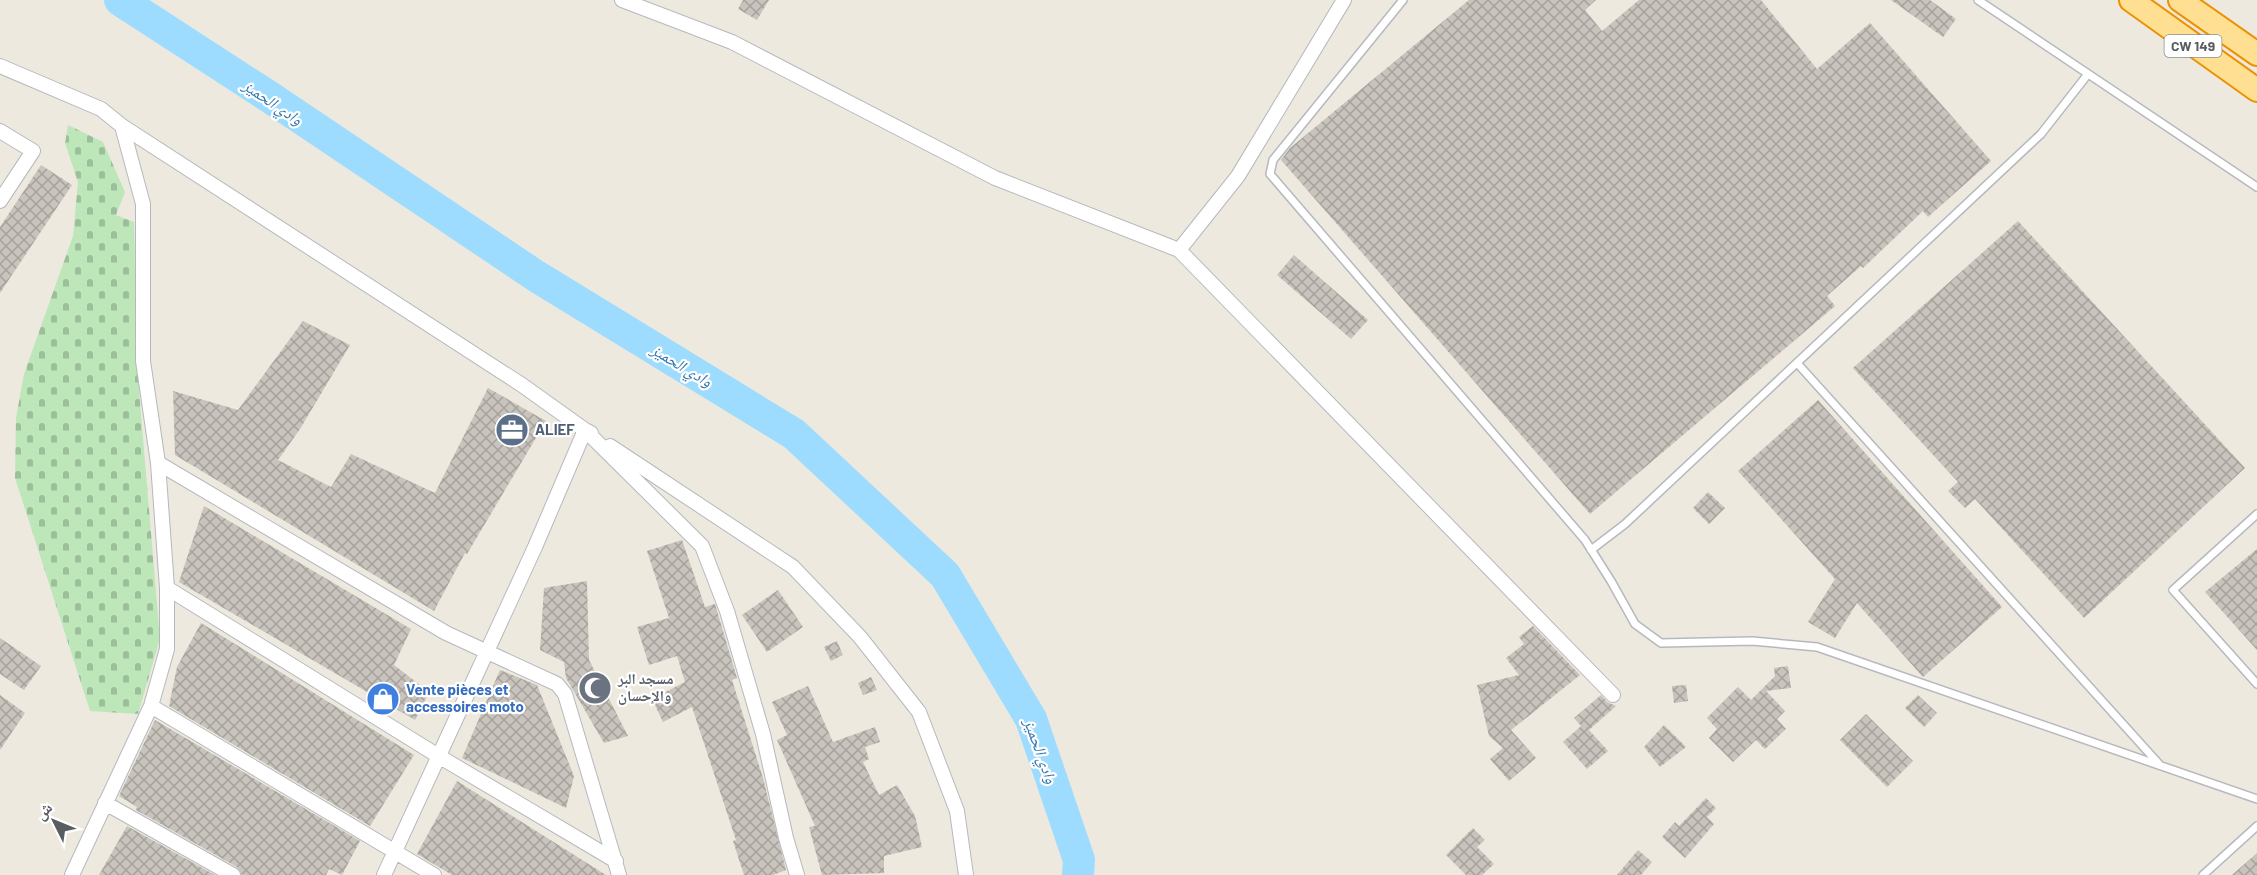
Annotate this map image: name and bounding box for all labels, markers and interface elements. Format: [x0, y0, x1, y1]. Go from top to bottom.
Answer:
road number: CW 149 [2164, 35, 2222, 57]
water label: وادي الحميز [237, 74, 307, 132]
water label: وادي الحميز [645, 339, 717, 394]
office icon: ALIEF [494, 412, 530, 448]
place label: ALIEF [535, 420, 575, 438]
place label: مسجد البر والإحسان [617, 669, 674, 705]
mosque icon: مسجد البر والإحسان [577, 670, 613, 706]
place label: Vente pièces et accessoires moto [406, 680, 524, 715]
shop icon: Vente pièces et accessoires moto [365, 681, 401, 717]
water label: وادي الحميز [1017, 715, 1062, 788]
north arrow [24, 791, 84, 851]
text: ش [30, 798, 56, 824]

